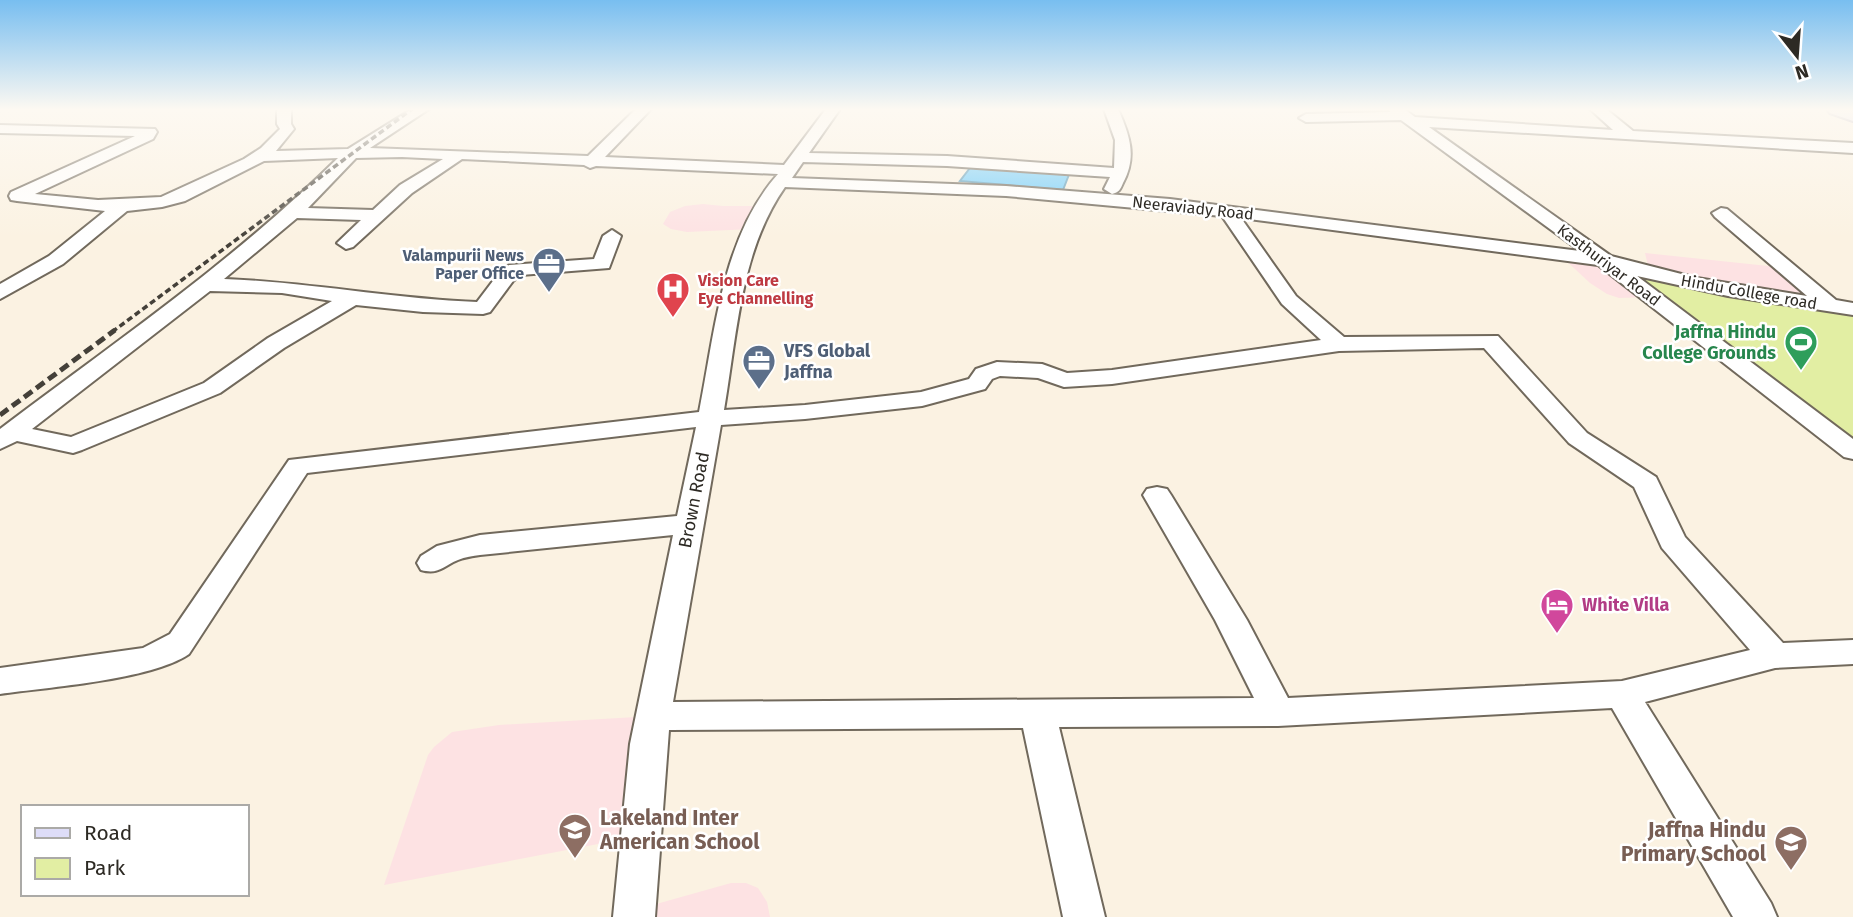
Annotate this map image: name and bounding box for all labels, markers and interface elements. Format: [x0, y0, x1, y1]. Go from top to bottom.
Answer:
north arrow [1762, 21, 1832, 91]
text: N [1792, 59, 1811, 85]
street label: Neeraviady Road [1131, 192, 1255, 224]
street label: Kasthuriyar Road [1554, 220, 1664, 310]
office icon: Valampurii News Paper Office [530, 245, 568, 294]
place label: Valampurii News Paper Office [402, 246, 524, 283]
hospital icon: Vision Care Eye Channelling [654, 270, 692, 319]
place label: Vision Care Eye Channelling [697, 271, 813, 308]
street label: Hindu College road [1679, 271, 1819, 313]
place label: Jaffna Hindu College Grounds [1642, 321, 1776, 364]
sports icon: Jaffna Hindu College Grounds [1782, 323, 1820, 372]
place label: VFS Global Jaffna [783, 340, 871, 383]
office icon: VFS Global Jaffna [740, 342, 778, 391]
street label: Brown Road [674, 450, 714, 550]
hotel icon: White Villa [1538, 586, 1576, 635]
place label: White Villa [1582, 594, 1669, 616]
legend [21, 805, 248, 896]
place label: Lakeland Inter American School [599, 805, 760, 855]
school or university icon: Lakeland Inter American School [556, 811, 594, 860]
place label: Jaffna Hindu Primary School [1621, 817, 1767, 867]
text: Road [84, 820, 132, 846]
school or university icon: Jaffna Hindu Primary School [1772, 823, 1810, 872]
text: Park [84, 855, 126, 881]

